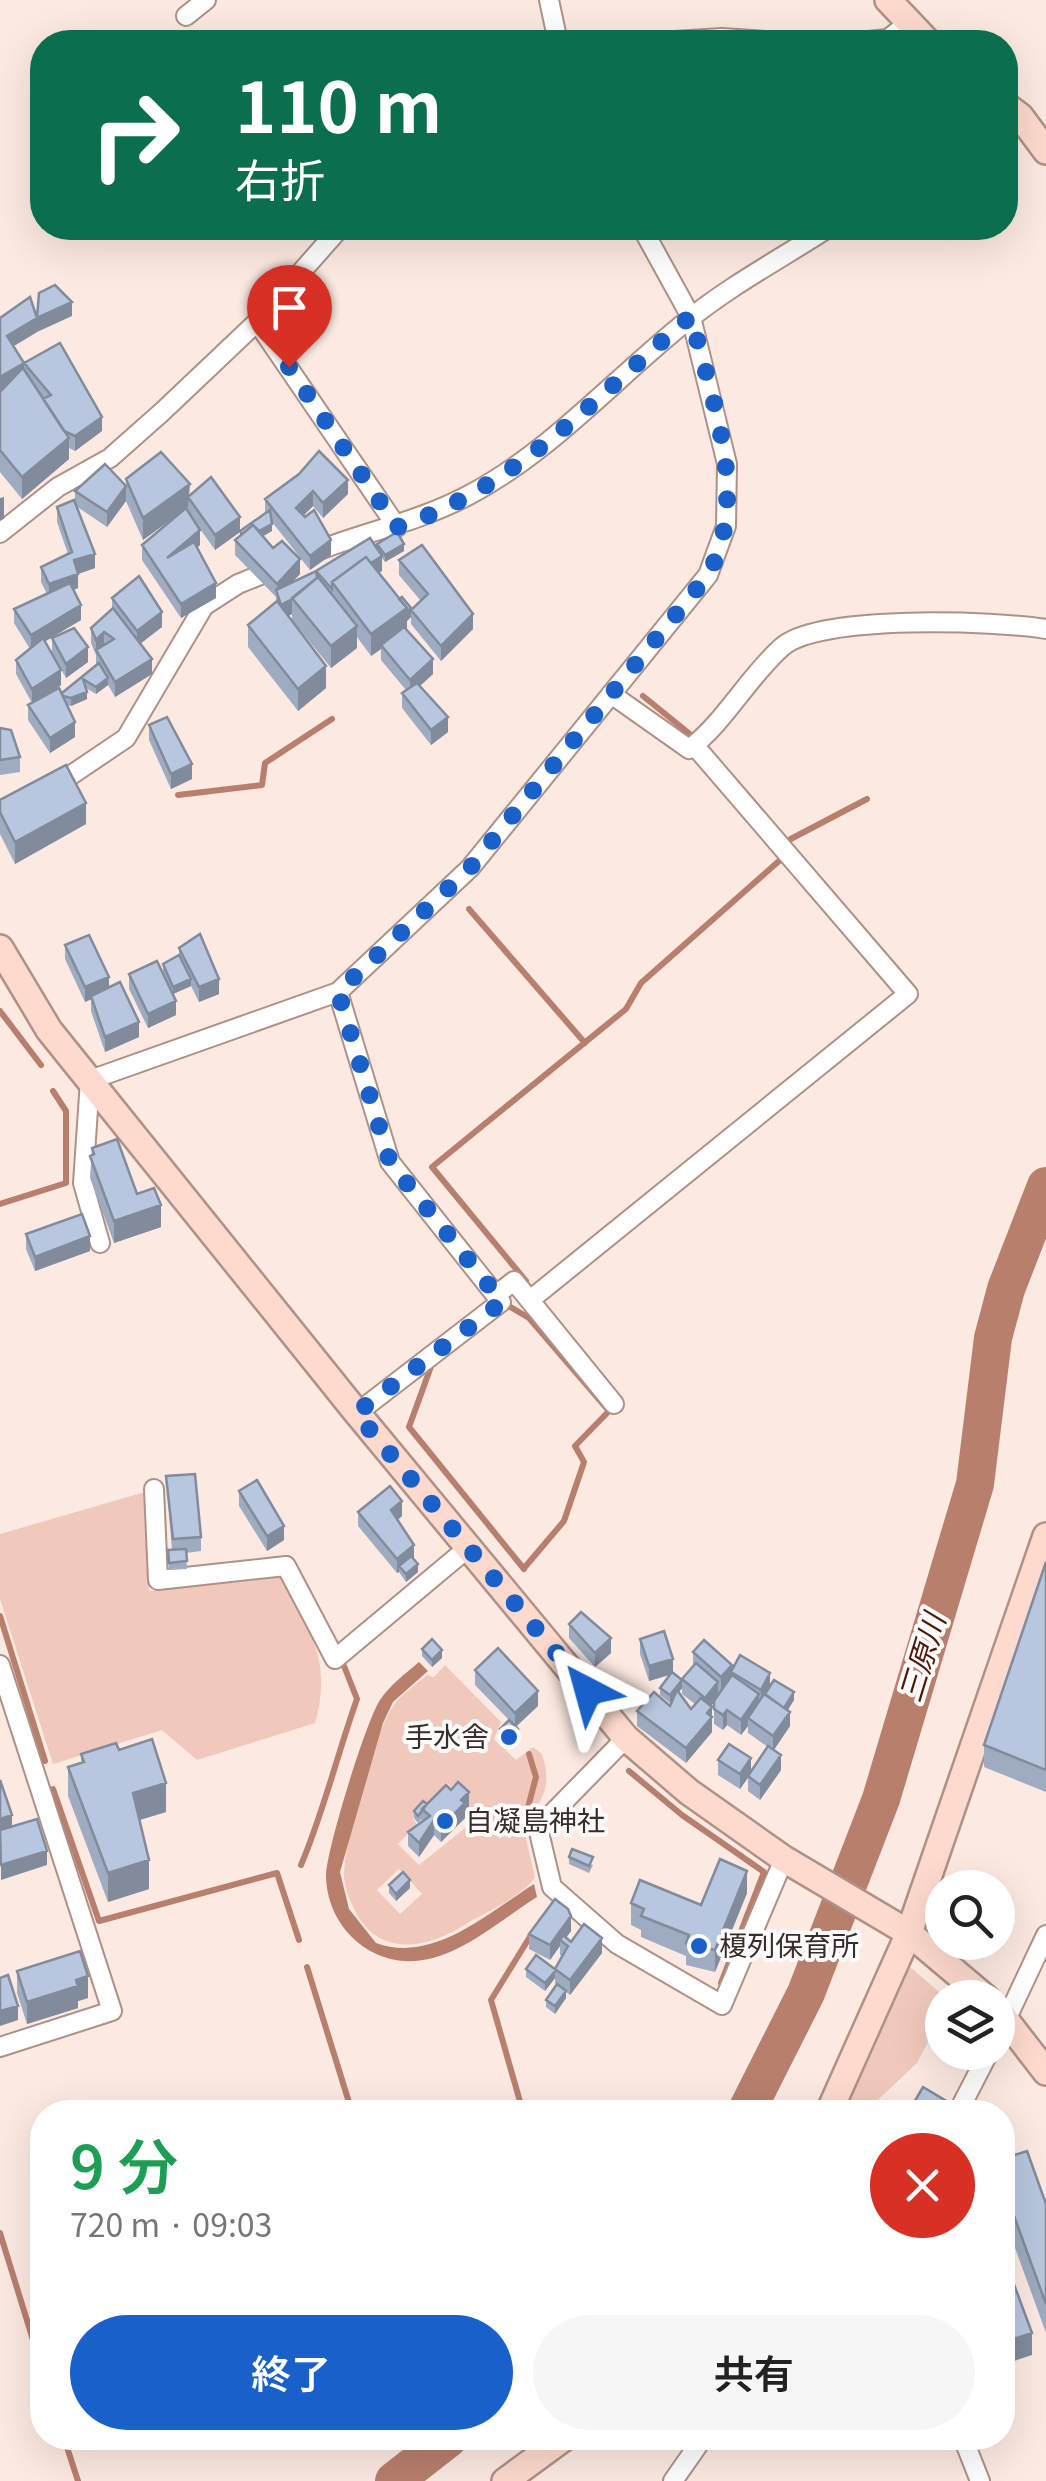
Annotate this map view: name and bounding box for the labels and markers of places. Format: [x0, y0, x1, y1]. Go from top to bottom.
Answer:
pin [247, 265, 332, 368]
place label: 手水舎 [405, 1715, 489, 1755]
marker: 手水舎 [498, 1726, 520, 1748]
place label: 自凝島神社 [465, 1799, 605, 1839]
marker: 自凝島神社 [434, 1810, 456, 1832]
place label: 榎列保育所 [719, 1924, 859, 1964]
marker: 榎列保育所 [688, 1935, 710, 1957]

